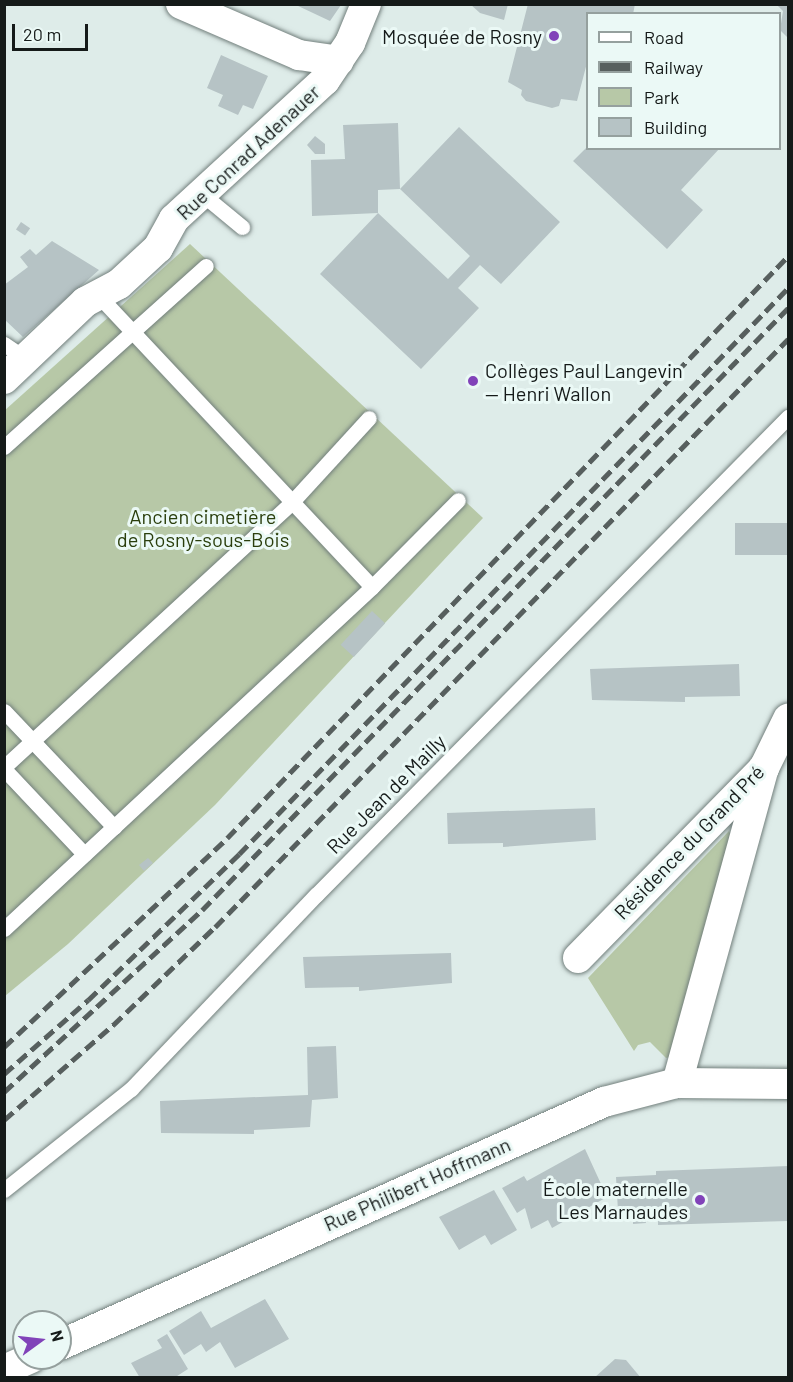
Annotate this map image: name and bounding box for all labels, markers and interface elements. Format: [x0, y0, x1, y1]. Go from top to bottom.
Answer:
scale bar [15, 12, 92, 50]
legend [586, 12, 781, 150]
text: 20 m [23, 23, 61, 45]
place label: Mosquée de Rosny [382, 24, 542, 48]
text: Road [644, 26, 684, 48]
marker: Mosquée de Rosny [547, 29, 561, 43]
text: Railway [644, 56, 703, 78]
street label: Rue Conrad Adenauer [171, 79, 325, 225]
text: Park [644, 86, 679, 108]
text: Building [644, 116, 707, 138]
place label: Collèges Paul Langevin — Henri Wallon [485, 358, 683, 405]
marker: Collèges Paul Langevin — Henri Wallon [466, 374, 480, 388]
park label: Ancien cimetière de Rosny-sous-Bois [117, 505, 289, 552]
street label: Rue Jean de Mailly [322, 730, 450, 858]
street label: Résidence du Grand Pré [609, 760, 769, 924]
street label: Rue Philibert Hoffmann [320, 1132, 514, 1236]
place label: École maternelle Les Marnaudes [543, 1176, 688, 1223]
marker: École maternelle Les Marnaudes [693, 1193, 707, 1207]
north arrow [12, 1310, 72, 1370]
text: N [47, 1328, 68, 1343]

